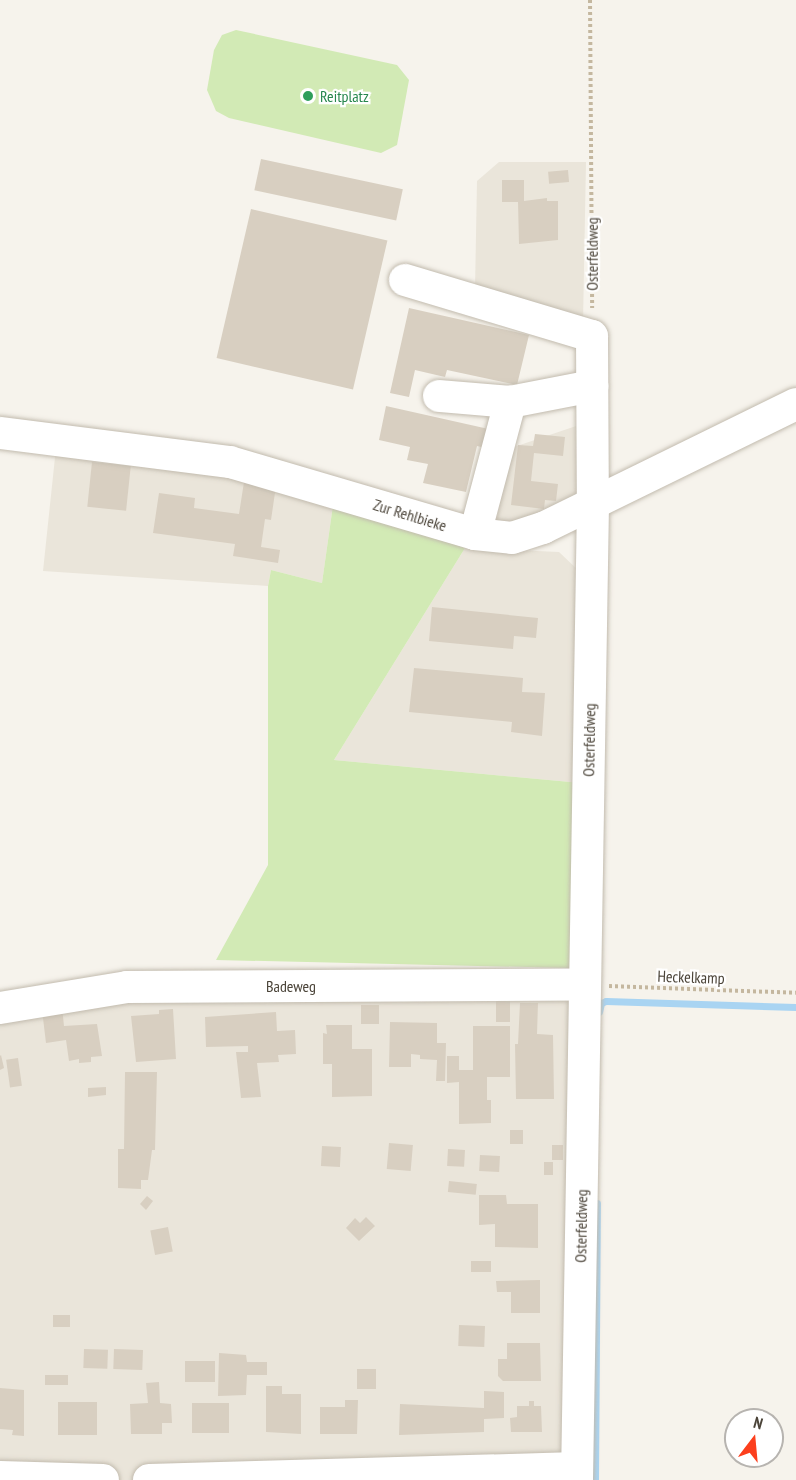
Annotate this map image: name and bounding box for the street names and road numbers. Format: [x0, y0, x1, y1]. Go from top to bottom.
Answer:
street label: Osterfeldweg [582, 217, 602, 291]
street label: Zur Rehlbieke [371, 495, 449, 535]
street label: Osterfeldweg [579, 703, 599, 777]
street label: Heckelkamp [657, 966, 725, 988]
street label: Badeweg [266, 976, 316, 996]
street label: Osterfeldweg [571, 1189, 591, 1263]

